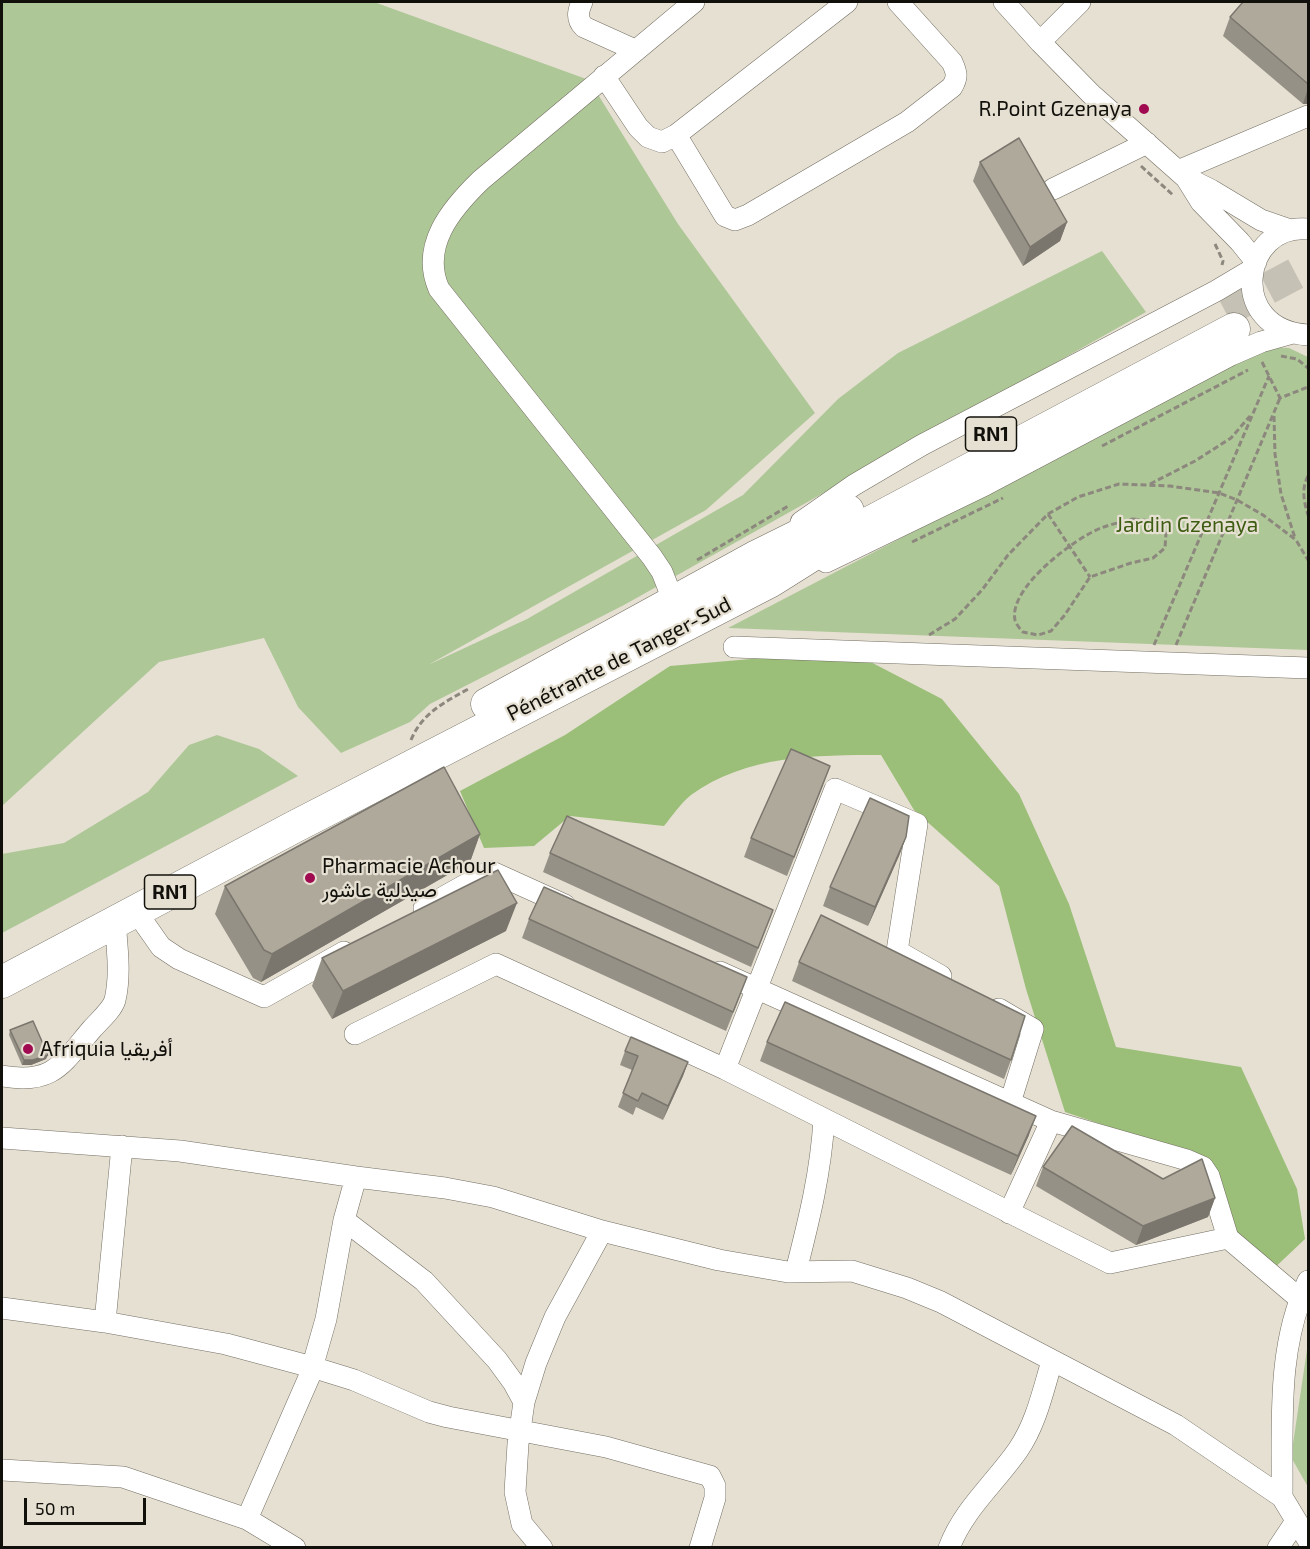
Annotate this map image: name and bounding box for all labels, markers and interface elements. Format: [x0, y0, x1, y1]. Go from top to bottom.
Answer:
place label: R.Point Gzenaya [979, 96, 1132, 122]
marker: R.Point Gzenaya [1137, 102, 1151, 116]
road number: RN1 [966, 417, 1016, 451]
park label: Jardin Gzenaya [1116, 512, 1258, 538]
street label: Pénétrante de Tanger-Sud [503, 591, 735, 727]
place label: Pharmacie Achour صيدلية عاشور [322, 853, 496, 903]
marker: Pharmacie Achour صيدلية عاشور [303, 871, 317, 885]
road number: RN1 [144, 875, 195, 909]
place label: Afriquia أفريقيا [40, 1036, 173, 1062]
marker: Afriquia أفريقيا [21, 1042, 35, 1056]
scale bar [27, 1486, 148, 1524]
text: 50 m [35, 1497, 75, 1519]

